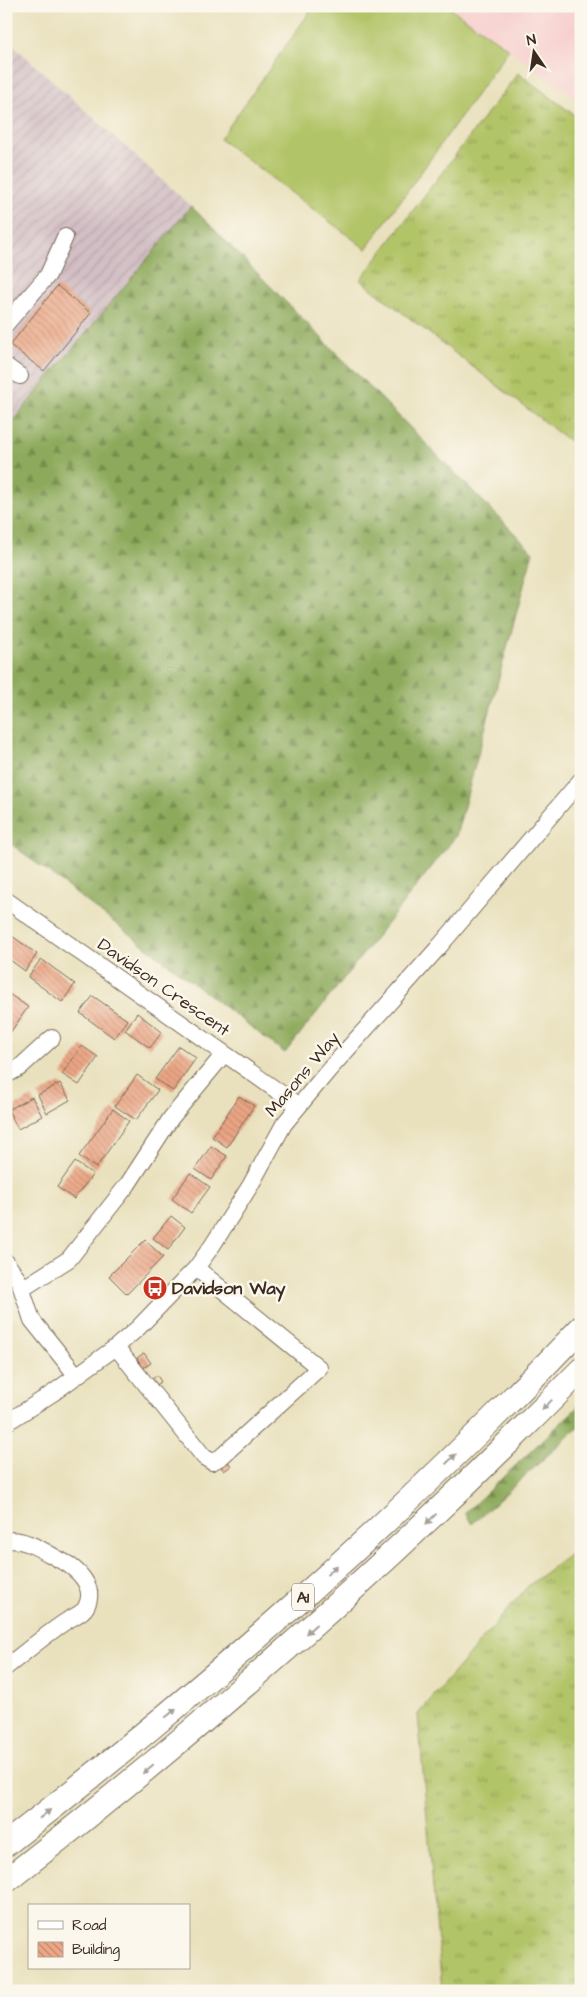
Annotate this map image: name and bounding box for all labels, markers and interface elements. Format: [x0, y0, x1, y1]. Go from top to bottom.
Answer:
north arrow [510, 28, 560, 78]
text: N [525, 30, 538, 51]
street label: Davidson Crescent [93, 932, 236, 1043]
street label: Masons Way [259, 1026, 346, 1123]
bus stop icon: Davidson Way [142, 1275, 168, 1301]
place label: Davidson Way [172, 1276, 286, 1302]
one-way arrow [541, 1399, 553, 1411]
one-way arrow [444, 1453, 456, 1465]
one-way arrow [425, 1513, 437, 1525]
one-way arrow [326, 1564, 338, 1576]
road number: A1 [292, 1584, 314, 1610]
one-way arrow [306, 1623, 318, 1635]
one-way arrow [165, 1707, 178, 1718]
one-way arrow [141, 1763, 154, 1774]
one-way arrow [38, 1809, 51, 1820]
legend [28, 1904, 190, 1970]
text: Road [72, 1915, 107, 1936]
text: Building [72, 1939, 120, 1961]

